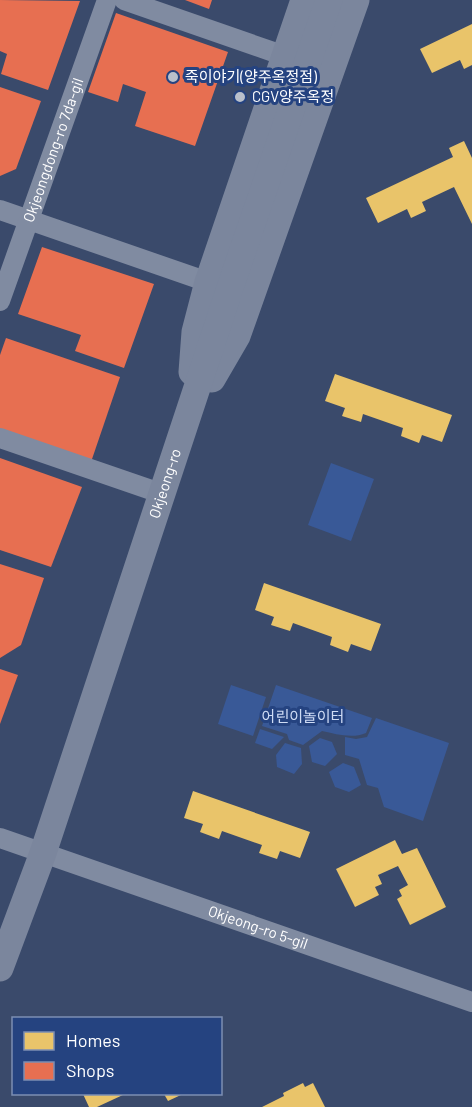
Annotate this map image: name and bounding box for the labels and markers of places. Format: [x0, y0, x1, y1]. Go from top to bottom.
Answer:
place label: 죽이야기(양주옥정점) [185, 67, 317, 85]
marker: 죽이야기(양주옥정점) [166, 70, 180, 84]
place label: CGV양주옥정 [252, 87, 334, 105]
marker: CGV양주옥정 [233, 90, 247, 104]

